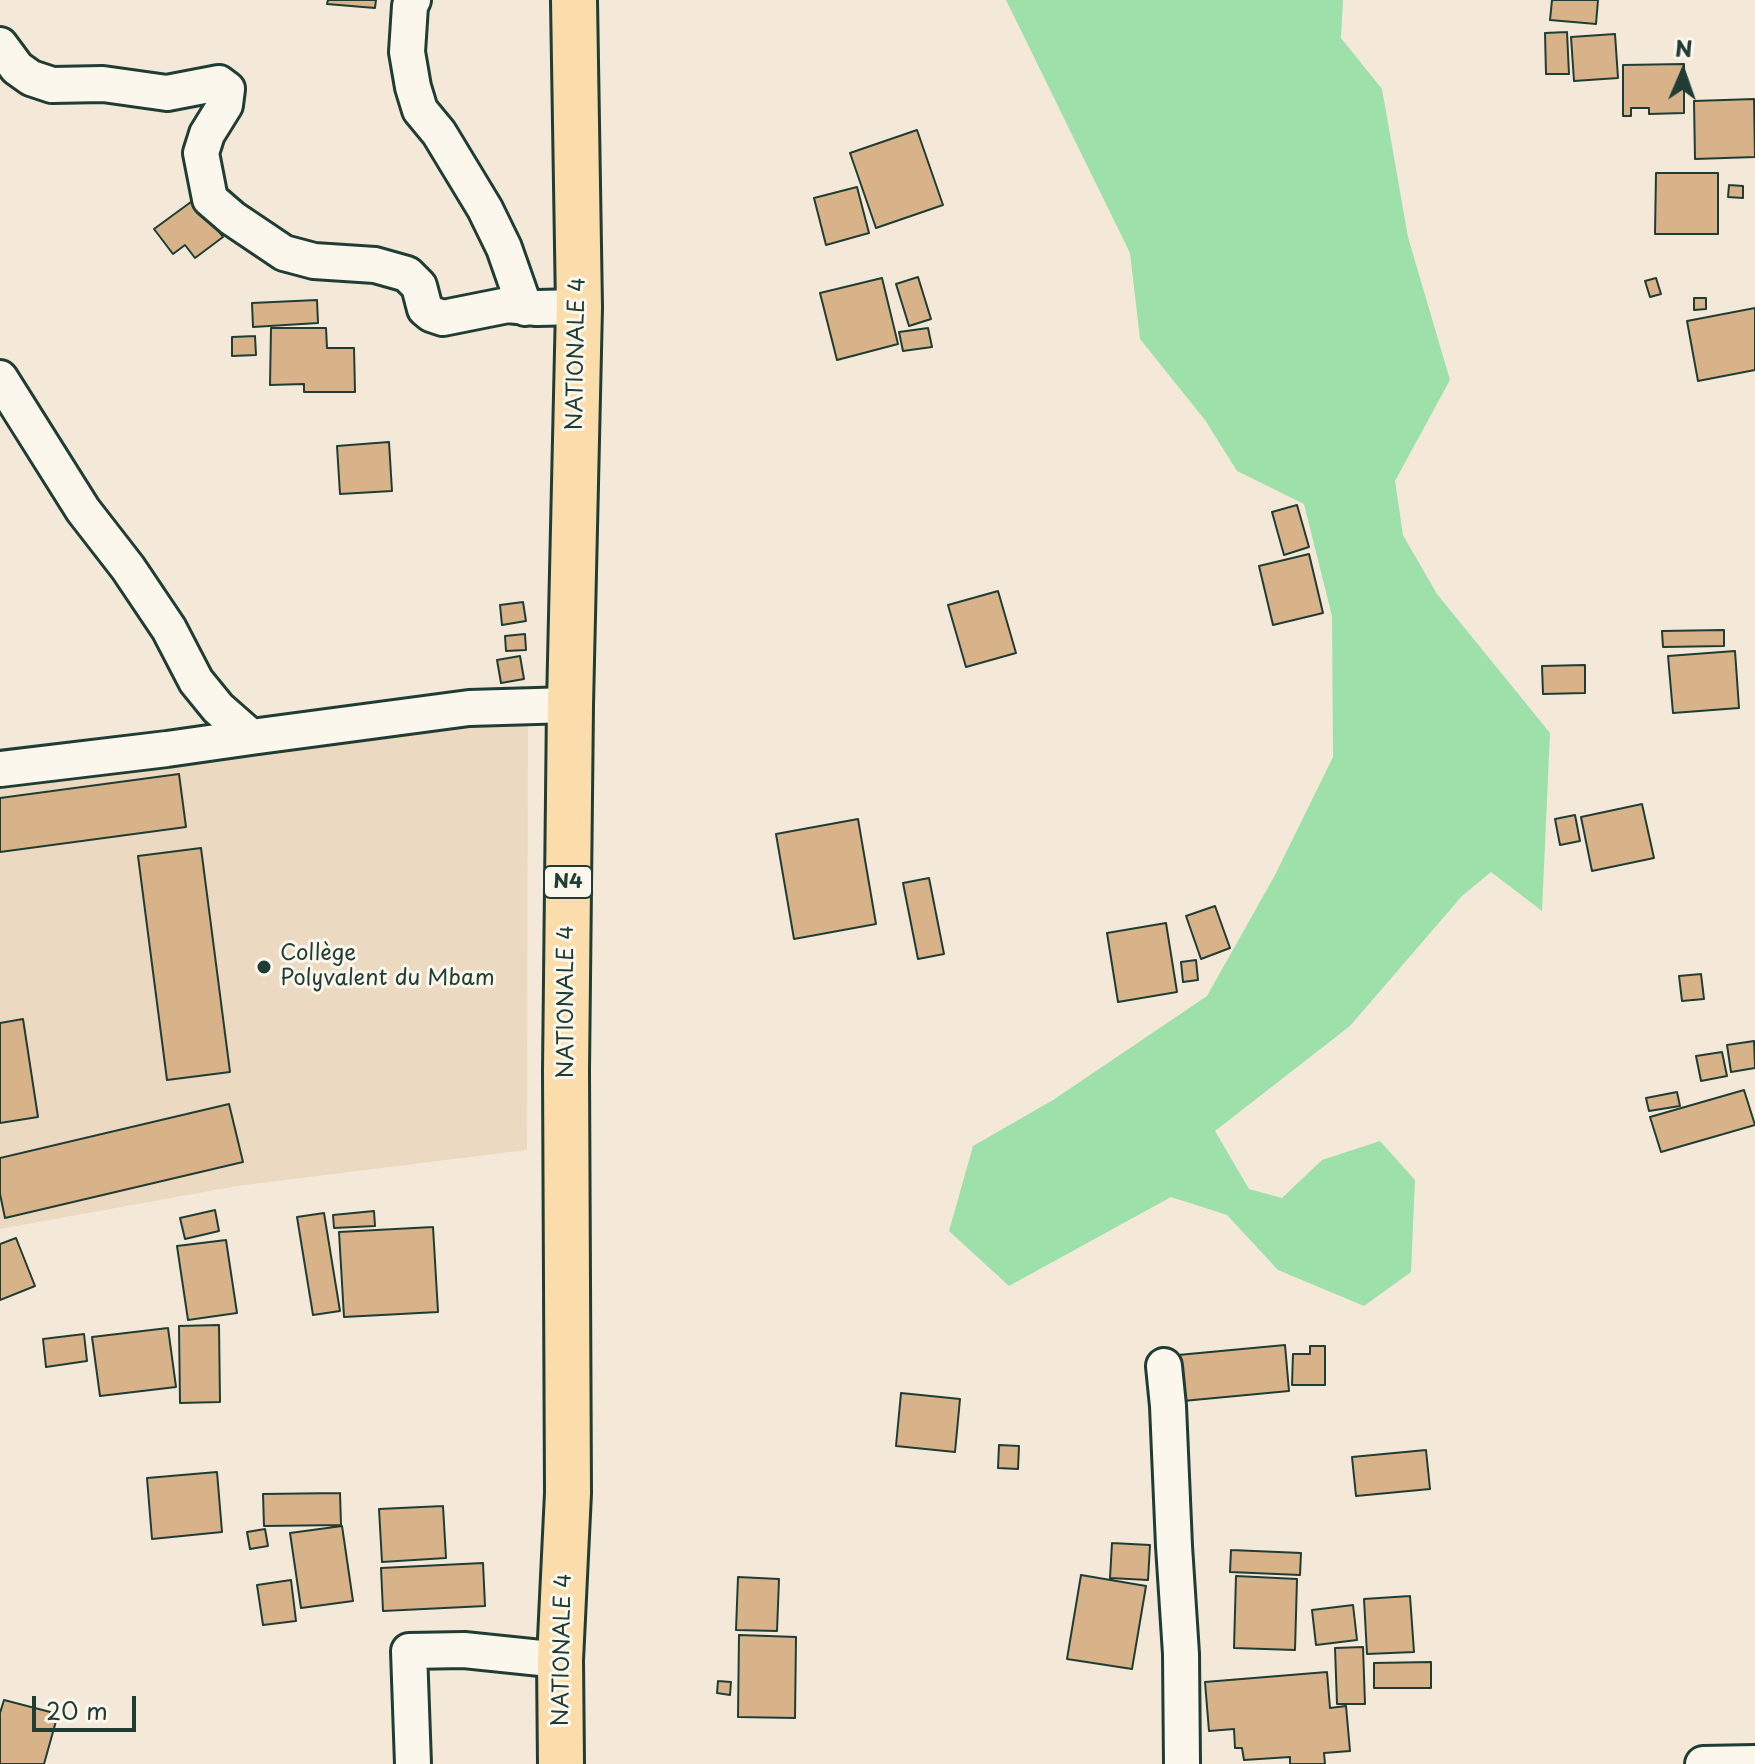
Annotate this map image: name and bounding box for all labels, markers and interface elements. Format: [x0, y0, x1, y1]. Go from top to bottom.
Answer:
text: N [1675, 31, 1693, 64]
north arrow [1643, 32, 1723, 112]
street label: NATIONALE 4 [562, 277, 592, 431]
road number: N4 [544, 866, 592, 898]
street label: NATIONALE 4 [554, 925, 580, 1079]
place label: Collège Polyvalent du Mbam [280, 941, 495, 992]
marker: Collège Polyvalent du Mbam [255, 958, 273, 976]
street label: NATIONALE 4 [548, 1573, 578, 1727]
scale bar [36, 1680, 140, 1730]
text: 20 m [46, 1692, 108, 1728]

